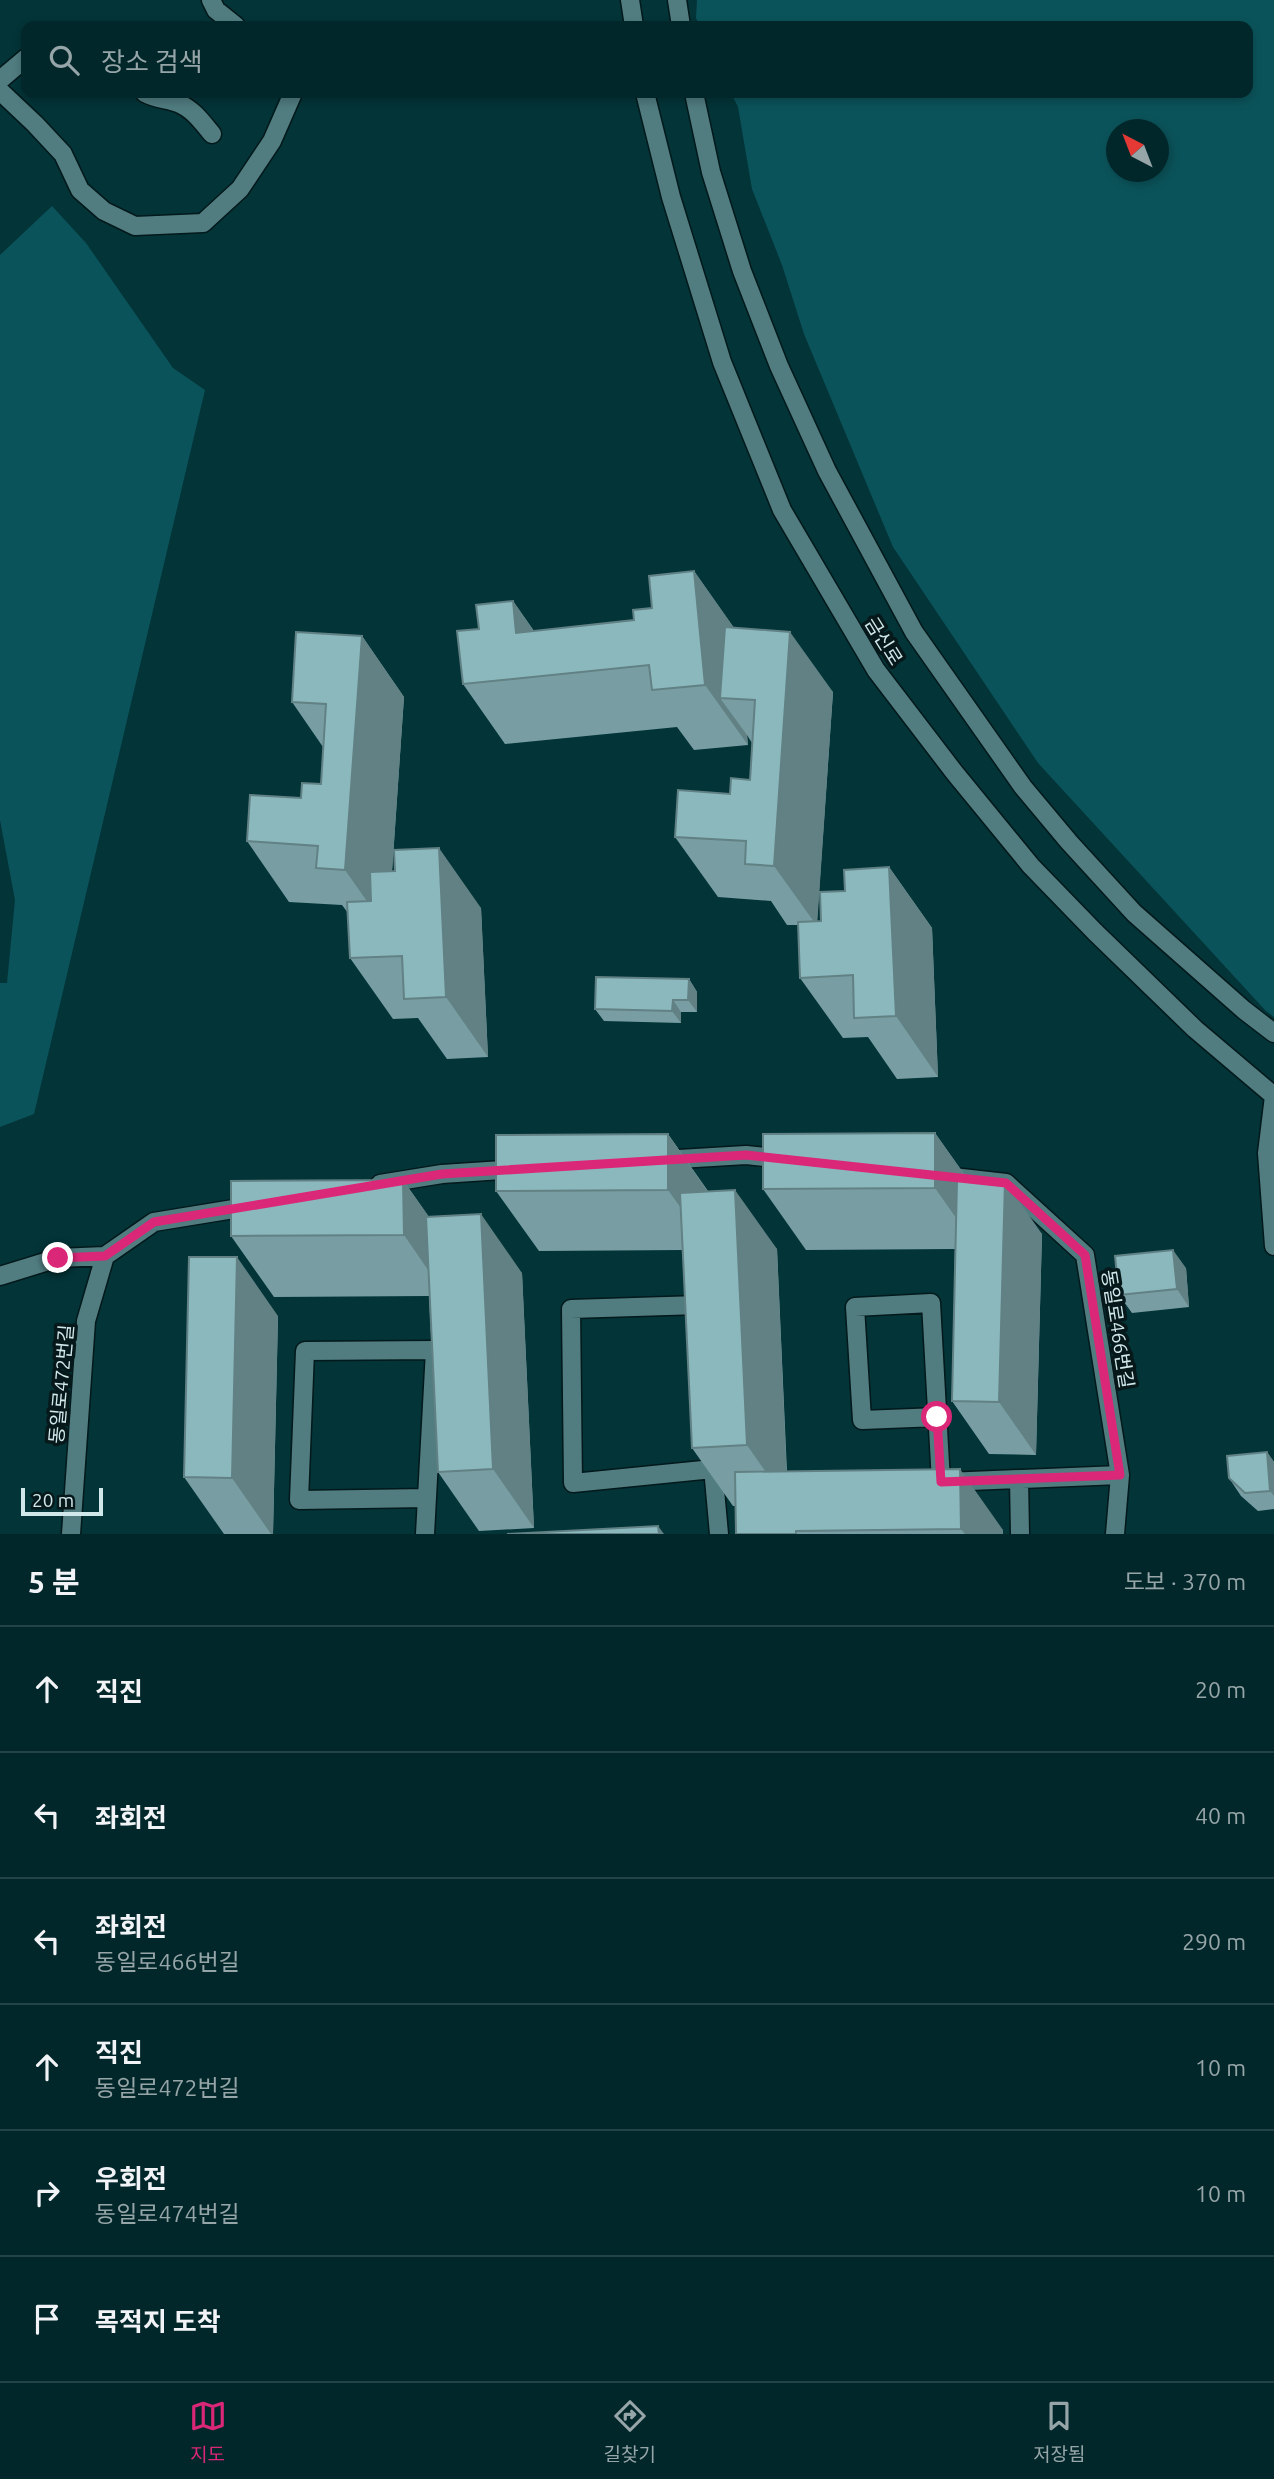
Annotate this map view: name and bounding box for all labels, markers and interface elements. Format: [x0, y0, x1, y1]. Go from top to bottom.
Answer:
search box [21, 21, 1253, 98]
icon: search [45, 41, 83, 79]
text: 장소 검색 [101, 47, 203, 76]
north arrow [1106, 119, 1169, 182]
street label: 금신로 [861, 613, 907, 669]
route end [42, 1242, 73, 1273]
street label: 동일로466번길 [1098, 1268, 1138, 1390]
street label: 동일로472번길 [45, 1323, 77, 1445]
route start [921, 1401, 952, 1432]
scale bar [21, 1485, 103, 1517]
text: 20 m [32, 1489, 74, 1511]
text: 5 분 [28, 1565, 80, 1599]
text: 도보 · 370 m [1123, 1569, 1246, 1594]
icon: ahead [28, 1670, 66, 1708]
text: 직진 [95, 1677, 143, 1706]
text: 20 m [1195, 1677, 1246, 1702]
icon: left [28, 1796, 66, 1834]
text: 좌회전 [95, 1803, 167, 1832]
text: 40 m [1195, 1803, 1246, 1828]
text: 좌회전 [95, 1912, 167, 1941]
icon: left [28, 1922, 66, 1960]
text: 290 m [1182, 1929, 1246, 1954]
text: 동일로466번길 [95, 1949, 240, 1974]
text: 직진 [95, 2038, 143, 2067]
icon: ahead [28, 2048, 66, 2086]
text: 10 m [1195, 2055, 1246, 2080]
text: 동일로472번길 [95, 2075, 240, 2100]
text: 우회전 [95, 2164, 167, 2193]
icon: right [28, 2174, 66, 2212]
text: 10 m [1195, 2181, 1246, 2206]
text: 동일로474번길 [95, 2201, 240, 2226]
icon: arrive [28, 2300, 66, 2338]
text: 목적지 도착 [95, 2307, 221, 2336]
tab: 지도 [189, 2397, 227, 2466]
tab: 길찾기 [604, 2397, 656, 2466]
tab: 저장됨 [1033, 2397, 1085, 2466]

